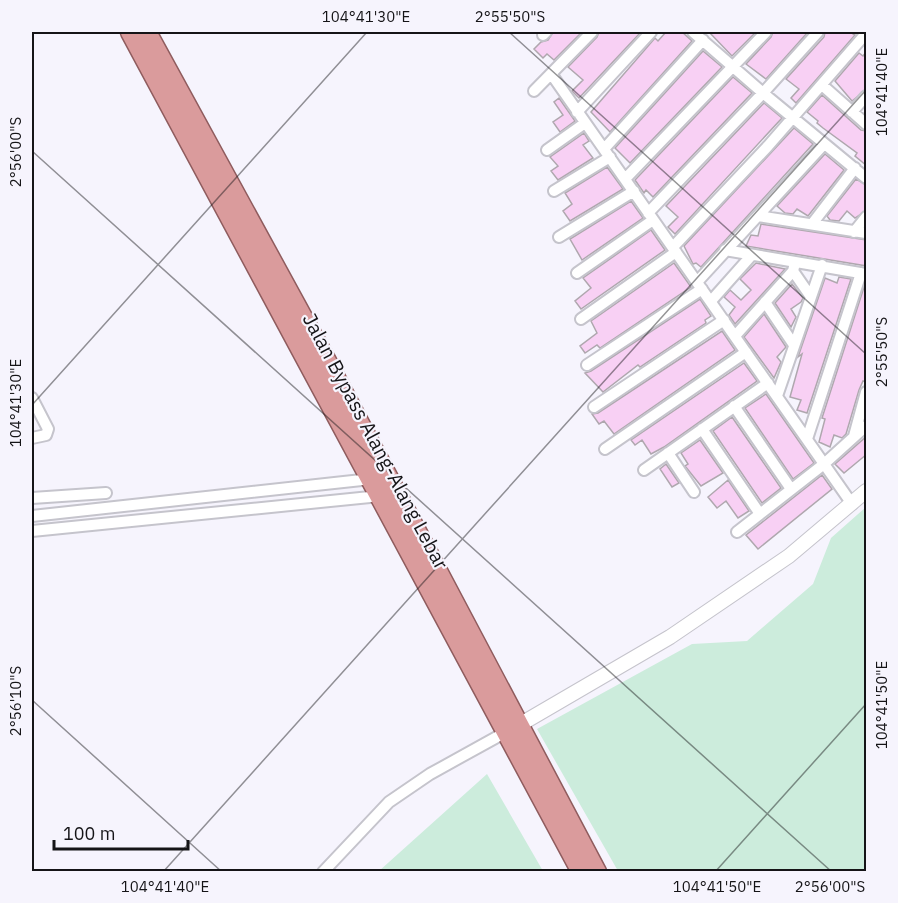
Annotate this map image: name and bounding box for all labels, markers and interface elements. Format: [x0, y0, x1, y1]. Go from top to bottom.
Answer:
text: 104°41'30"E [322, 7, 410, 26]
text: 2°55'50"S [475, 7, 545, 26]
text: 104°41'40"E [872, 48, 891, 136]
text: 2°56'00"S [6, 117, 25, 187]
street label: Jalan Bypass Alang-Alang Lebar [297, 308, 455, 574]
text: 2°55'50"S [872, 317, 891, 387]
text: 104°41'30"E [6, 359, 25, 447]
text: 104°41'50"E [872, 661, 891, 749]
text: 2°56'10"S [6, 666, 25, 736]
scale bar [54, 813, 188, 851]
text: 100 m [63, 822, 115, 845]
text: 104°41'40"E [121, 877, 209, 896]
text: 104°41'50"E [673, 877, 761, 896]
text: 2°56'00"S [795, 877, 865, 896]

